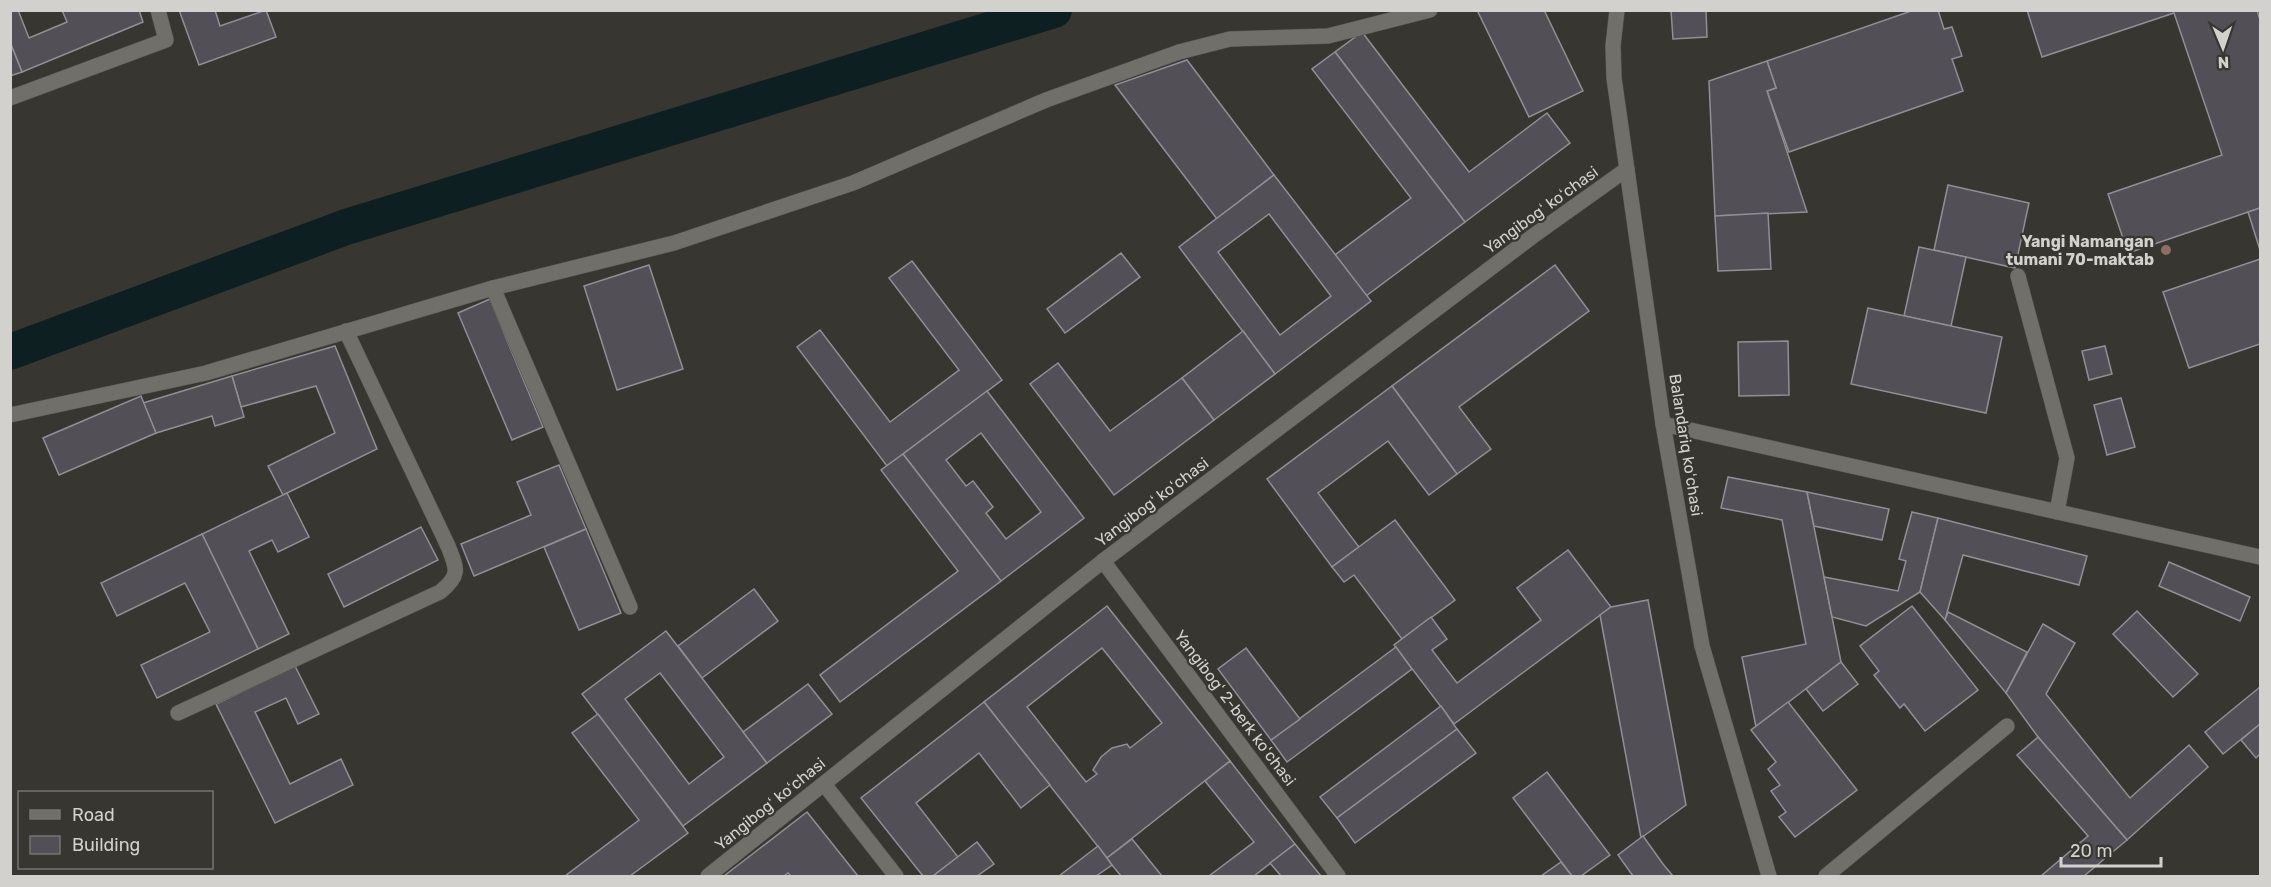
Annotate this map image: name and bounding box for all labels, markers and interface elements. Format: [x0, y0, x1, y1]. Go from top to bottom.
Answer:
north arrow [2193, 18, 2253, 78]
text: N [2217, 53, 2230, 72]
street label: Yangibogʻ koʻchasi [1480, 162, 1602, 258]
place label: Yangi Namangan tumani 70-maktab [2006, 232, 2154, 269]
marker: Yangi Namangan tumani 70-maktab [2159, 243, 2173, 257]
street label: Balandariq koʻchasi [1665, 373, 1707, 517]
street label: Yangibogʻ koʻchasi [1092, 453, 1212, 551]
street label: Yangibogʻ 2-berk koʻchasi [1170, 626, 1300, 790]
street label: Yangibogʻ koʻchasi [711, 754, 829, 854]
legend [18, 791, 213, 869]
text: Road [72, 804, 115, 826]
scale bar [2061, 830, 2162, 868]
text: Building [72, 834, 140, 856]
text: 20 m [2070, 840, 2112, 862]

